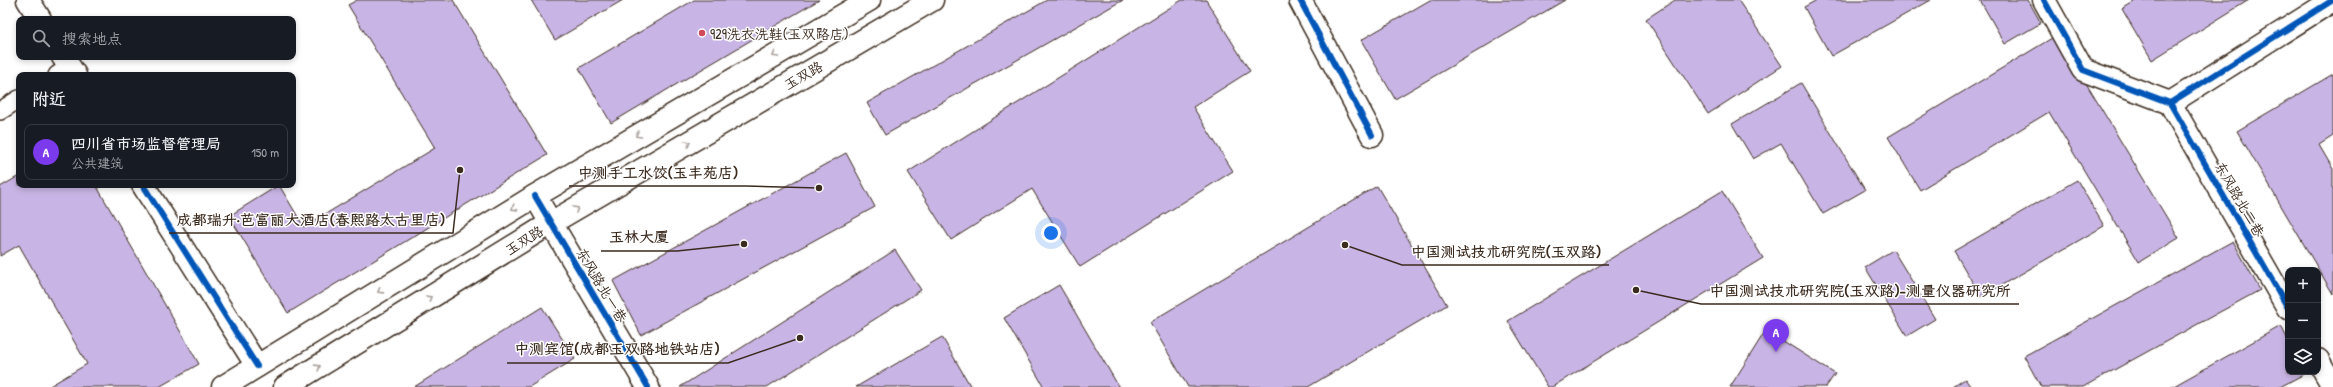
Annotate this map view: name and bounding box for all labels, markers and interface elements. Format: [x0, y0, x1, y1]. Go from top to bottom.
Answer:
search box [16, 16, 296, 60]
place label: 929洗衣洗鞋(玉双路店) [710, 24, 849, 43]
icon: search [30, 27, 52, 49]
text: 搜索地点 [62, 28, 122, 49]
marker: 929洗衣洗鞋(玉双路店) [697, 28, 707, 38]
one-way arrow [772, 51, 779, 58]
street label: 玉双路 [780, 56, 826, 94]
text: 附近 [32, 87, 66, 110]
one-way arrow [635, 131, 642, 138]
text: 四川省市场监督管理局 [71, 133, 221, 154]
one-way arrow [684, 140, 691, 147]
text: A [43, 143, 49, 161]
text: 150 m [251, 143, 279, 161]
text: 公共建筑 [71, 154, 123, 172]
street label: 东风路北二巷 [2211, 158, 2270, 241]
callout: 中测手工水饺(玉丰苑店) [569, 159, 746, 186]
text: 中测手工水饺(玉丰苑店) [578, 162, 738, 183]
one-way arrow [511, 204, 518, 211]
callout: 成都瑞升·芭富丽大酒店(春熙路太古里店) [169, 206, 453, 233]
one-way arrow [572, 206, 579, 213]
text: 成都瑞升·芭富丽大酒店(春熙路太古里店) [177, 209, 445, 230]
street label: 玉双路 [501, 221, 547, 259]
your location [1041, 223, 1061, 243]
callout: 玉林大厦 [601, 224, 677, 251]
text: 玉林大厦 [609, 226, 669, 247]
callout: 中国测试技术研究院(玉双路) [1402, 238, 1609, 265]
text: 中国测试技术研究院(玉双路) [1411, 241, 1601, 262]
street label: 东风路北一巷 [572, 244, 632, 327]
map controls [2285, 267, 2321, 375]
button: + [2285, 267, 2321, 303]
callout: 中国测试技术研究院(玉双路)-测量仪器研究所 [1701, 277, 2019, 304]
text: 中国测试技术研究院(玉双路)-测量仪器研究所 [1709, 280, 2011, 301]
one-way arrow [377, 286, 384, 294]
one-way arrow [425, 296, 432, 303]
button: − [2285, 303, 2321, 339]
pin: A [1763, 319, 1789, 352]
callout: 中测宾馆(成都玉双路地铁站店) [507, 336, 728, 363]
text: 中测宾馆(成都玉双路地铁站店) [514, 338, 720, 359]
button: layers [2285, 339, 2321, 375]
one-way arrow [314, 364, 321, 371]

